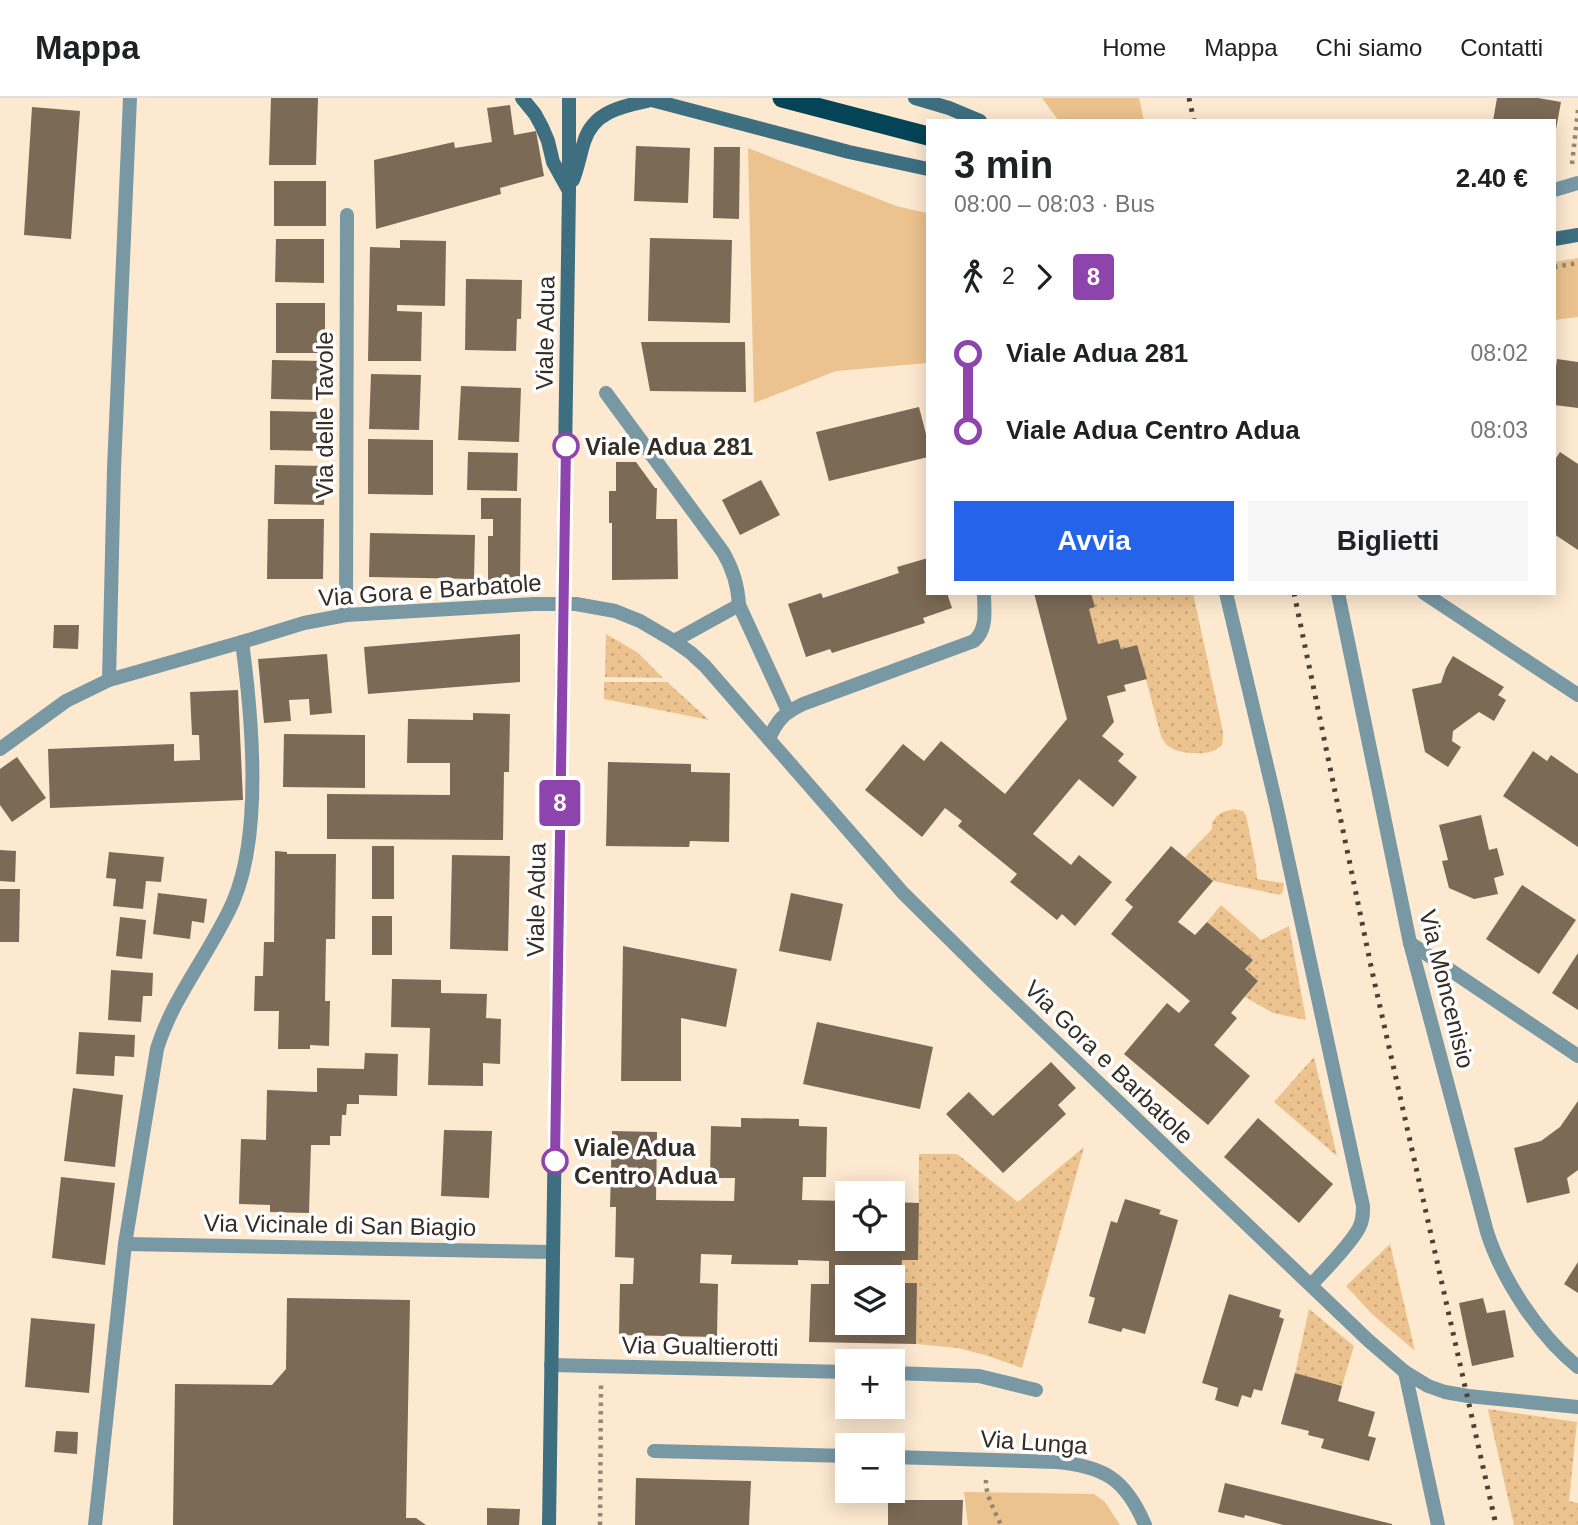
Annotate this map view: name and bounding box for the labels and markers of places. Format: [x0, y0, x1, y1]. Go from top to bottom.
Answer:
marker: Viale Adua 281 [553, 433, 579, 459]
place label: Viale Adua 281 [585, 433, 753, 460]
place label: Viale Adua Centro Adua [574, 1134, 718, 1189]
marker: Viale Adua Centro Adua [542, 1148, 568, 1174]

